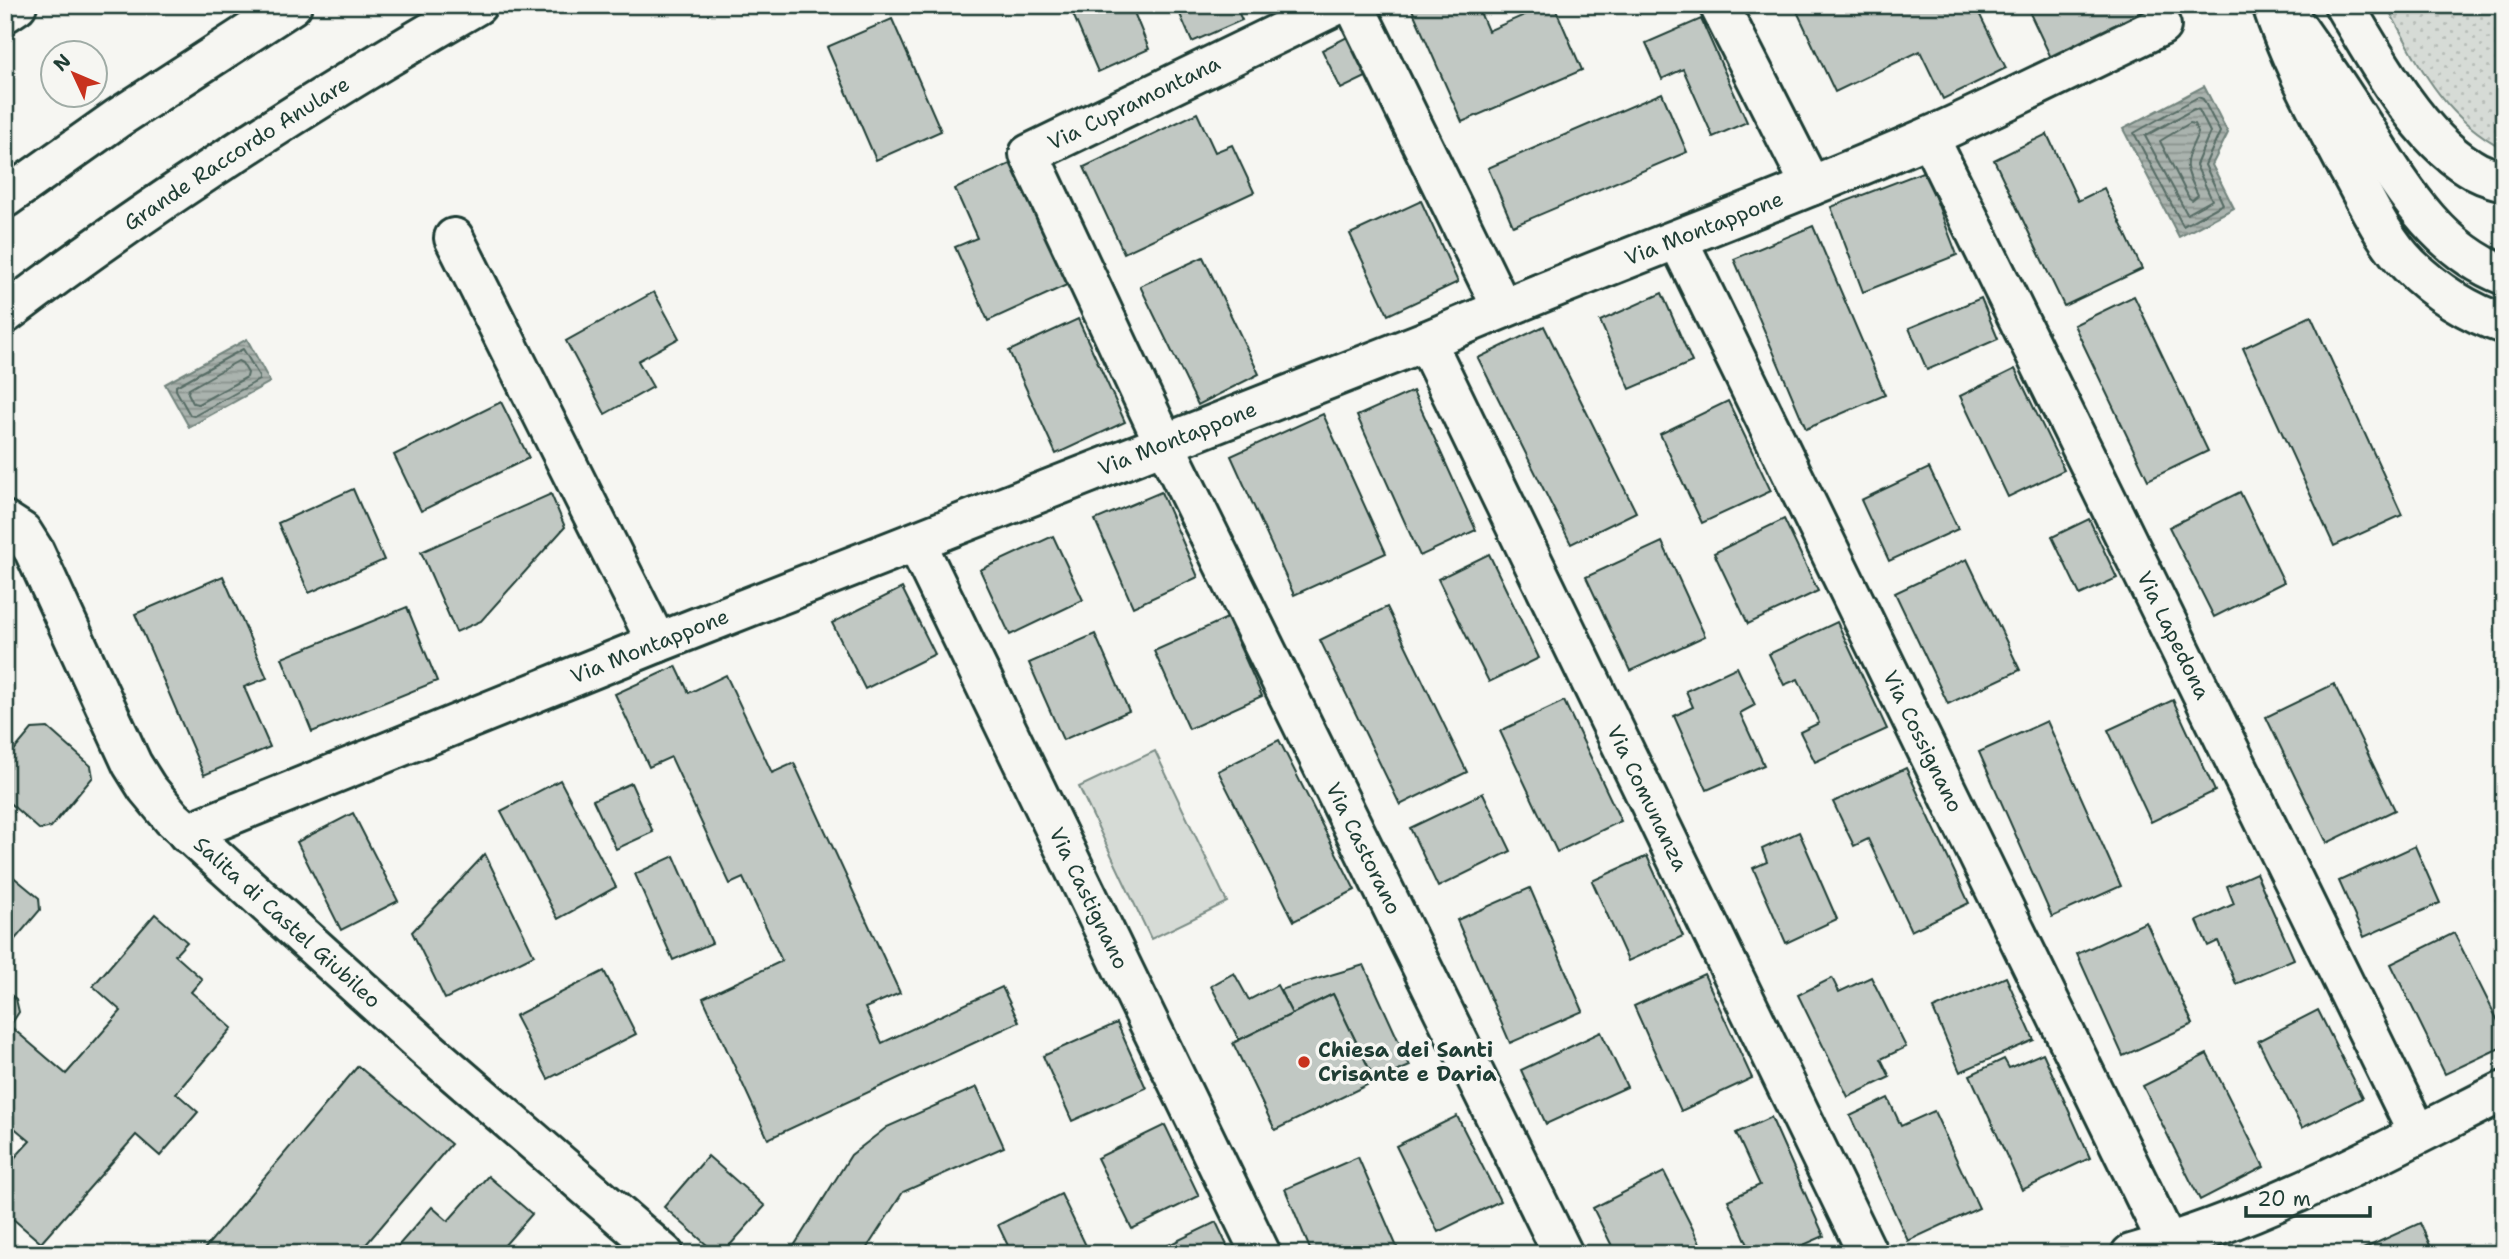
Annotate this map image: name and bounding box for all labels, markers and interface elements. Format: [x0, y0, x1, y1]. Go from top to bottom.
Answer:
north arrow [38, 38, 108, 108]
text: N [48, 48, 76, 77]
street label: Via Cupramontana [1043, 49, 1225, 157]
street label: Grande Raccordo Anulare [118, 70, 355, 237]
street label: Via Montappone [1621, 185, 1787, 272]
street label: Via Montappone [1094, 395, 1261, 482]
street label: Via Lapedona [2130, 566, 2217, 704]
street label: Via Montappone [566, 602, 733, 690]
street label: Via Cossignano [1876, 666, 1969, 817]
street label: Via Comunanza [1600, 721, 1695, 876]
street label: Via Castorano [1319, 778, 1408, 919]
street label: Via Castignano [1042, 823, 1135, 974]
street label: Salita di Castel Giubileo [188, 830, 387, 1014]
place label: Chiesa dei Santi Crisante e Daria [1318, 1036, 1497, 1088]
marker: Chiesa dei Santi Crisante e Daria [1296, 1054, 1312, 1070]
scale bar [2246, 1175, 2371, 1219]
text: 20 m [2257, 1185, 2311, 1213]

